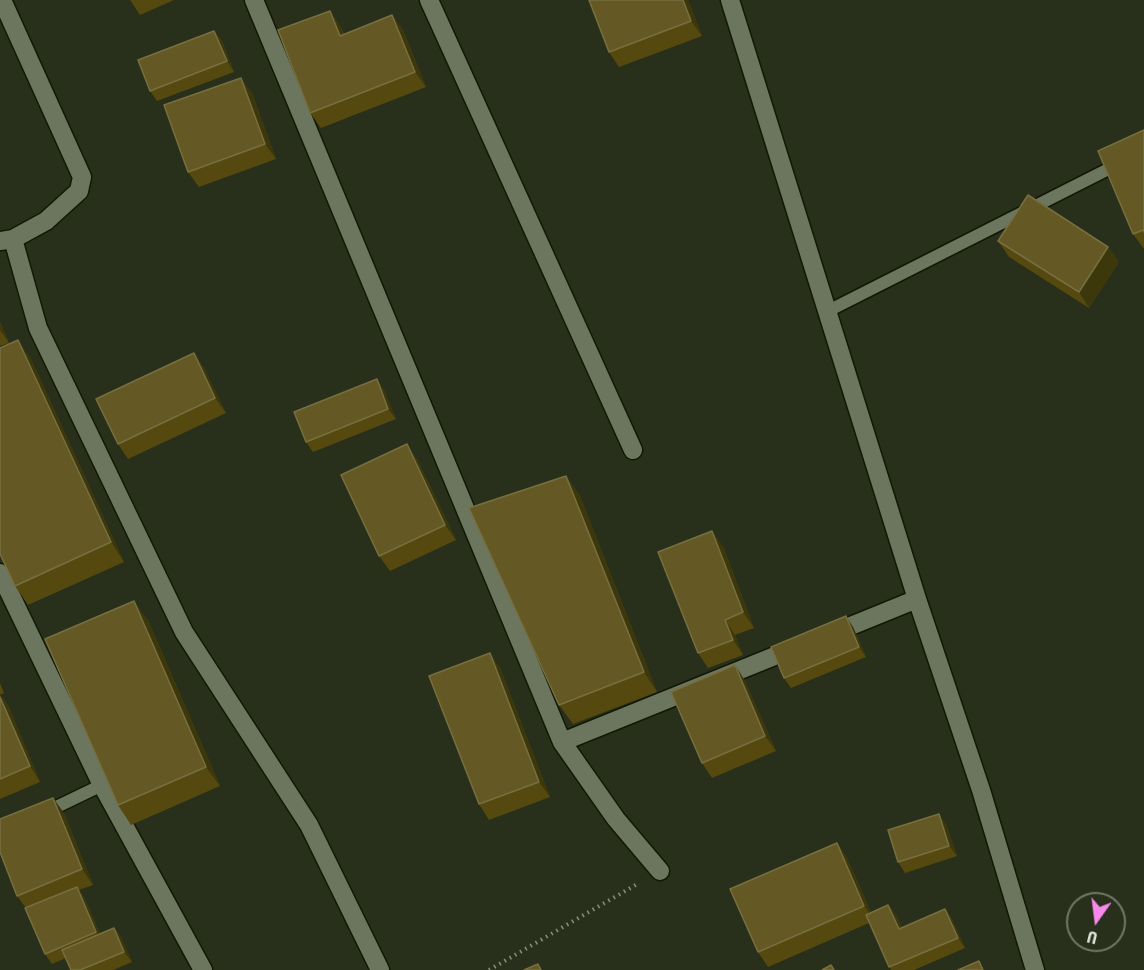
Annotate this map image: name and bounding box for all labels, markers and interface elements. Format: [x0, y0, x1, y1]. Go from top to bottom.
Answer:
north arrow [1066, 892, 1126, 952]
text: U [1085, 928, 1099, 947]

